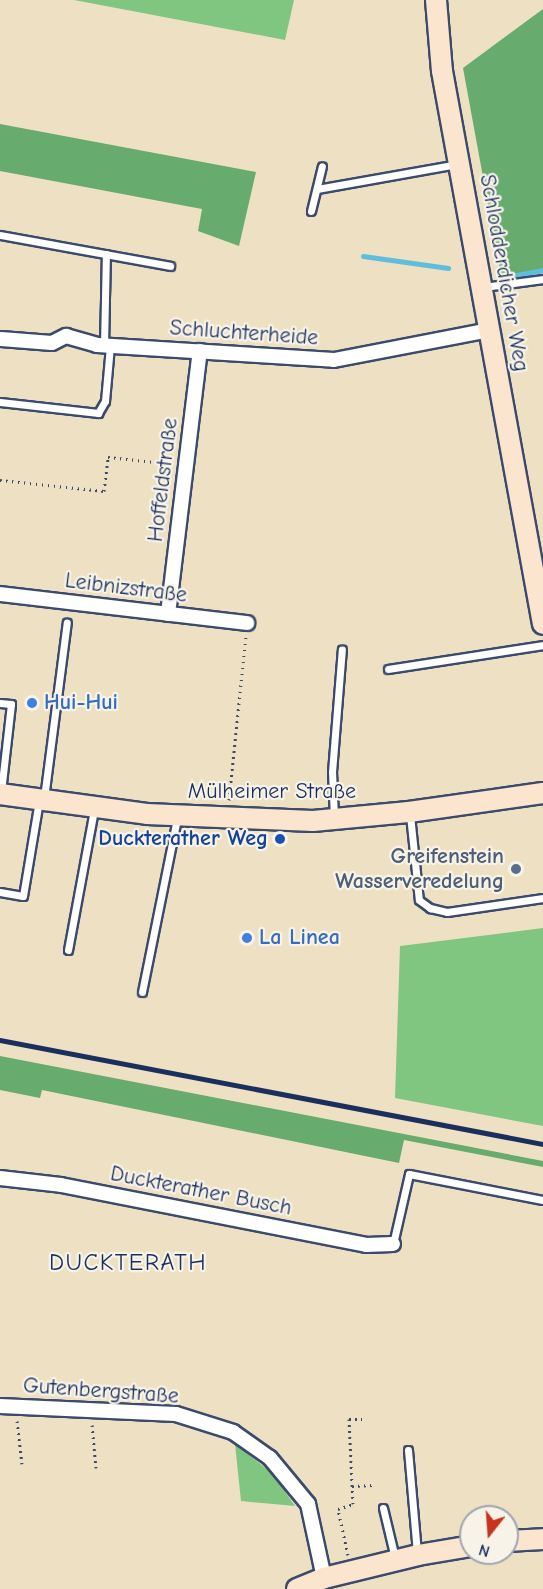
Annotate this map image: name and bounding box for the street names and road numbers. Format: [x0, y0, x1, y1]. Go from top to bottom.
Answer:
street label: Schlodderdicher Weg [474, 172, 534, 374]
street label: Schluchterheide [169, 315, 319, 351]
street label: Hoffeldstraße [142, 417, 184, 543]
street label: Leibnizstraße [63, 567, 189, 609]
street label: Mülheimer Straße [188, 779, 356, 805]
street label: Duckterather Busch [108, 1160, 294, 1222]
street label: Gutenbergstraße [22, 1372, 180, 1410]

